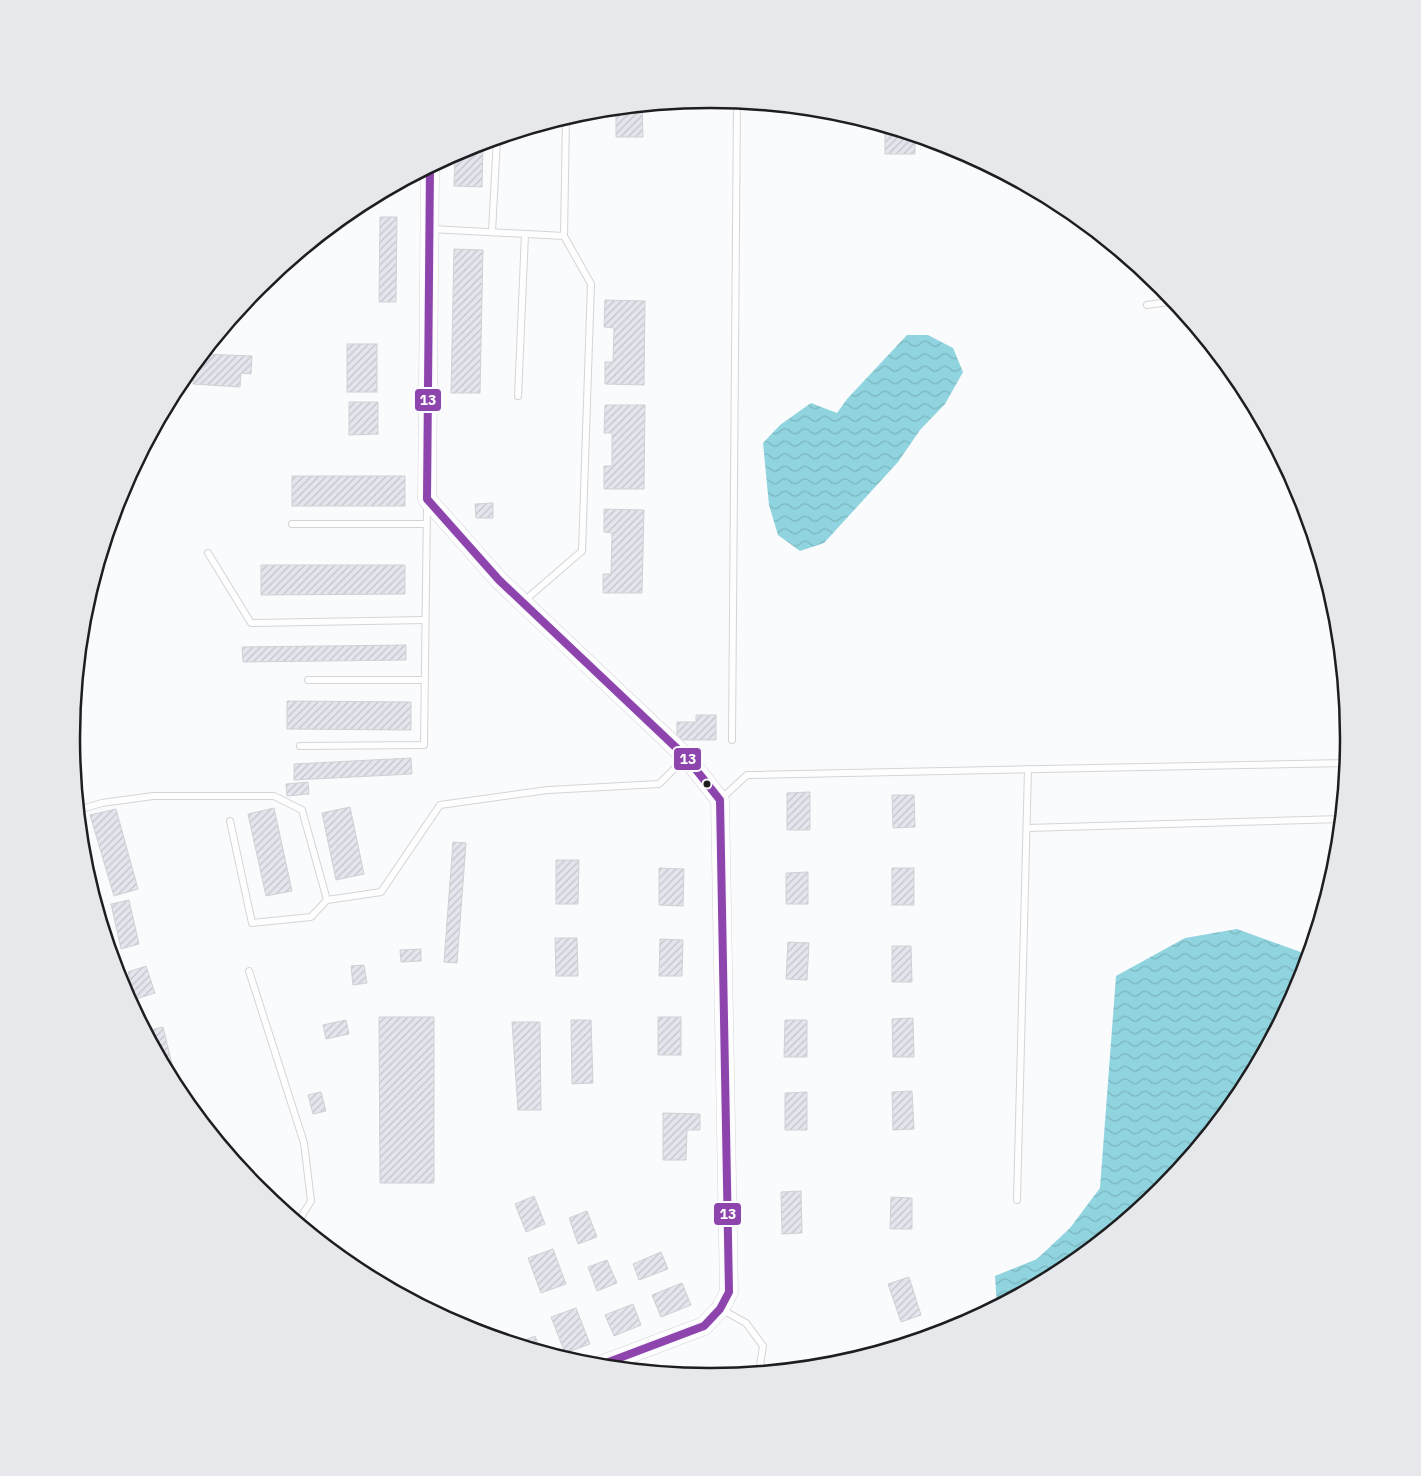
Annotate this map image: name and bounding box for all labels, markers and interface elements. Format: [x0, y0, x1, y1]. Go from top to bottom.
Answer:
line badge: 13 [414, 388, 442, 412]
text: 13 [420, 391, 436, 409]
line badge: 13 [673, 747, 702, 771]
text: 13 [680, 750, 696, 768]
unlabelled marker [702, 779, 712, 789]
line badge: 13 [713, 1202, 742, 1226]
text: 13 [720, 1205, 736, 1223]

